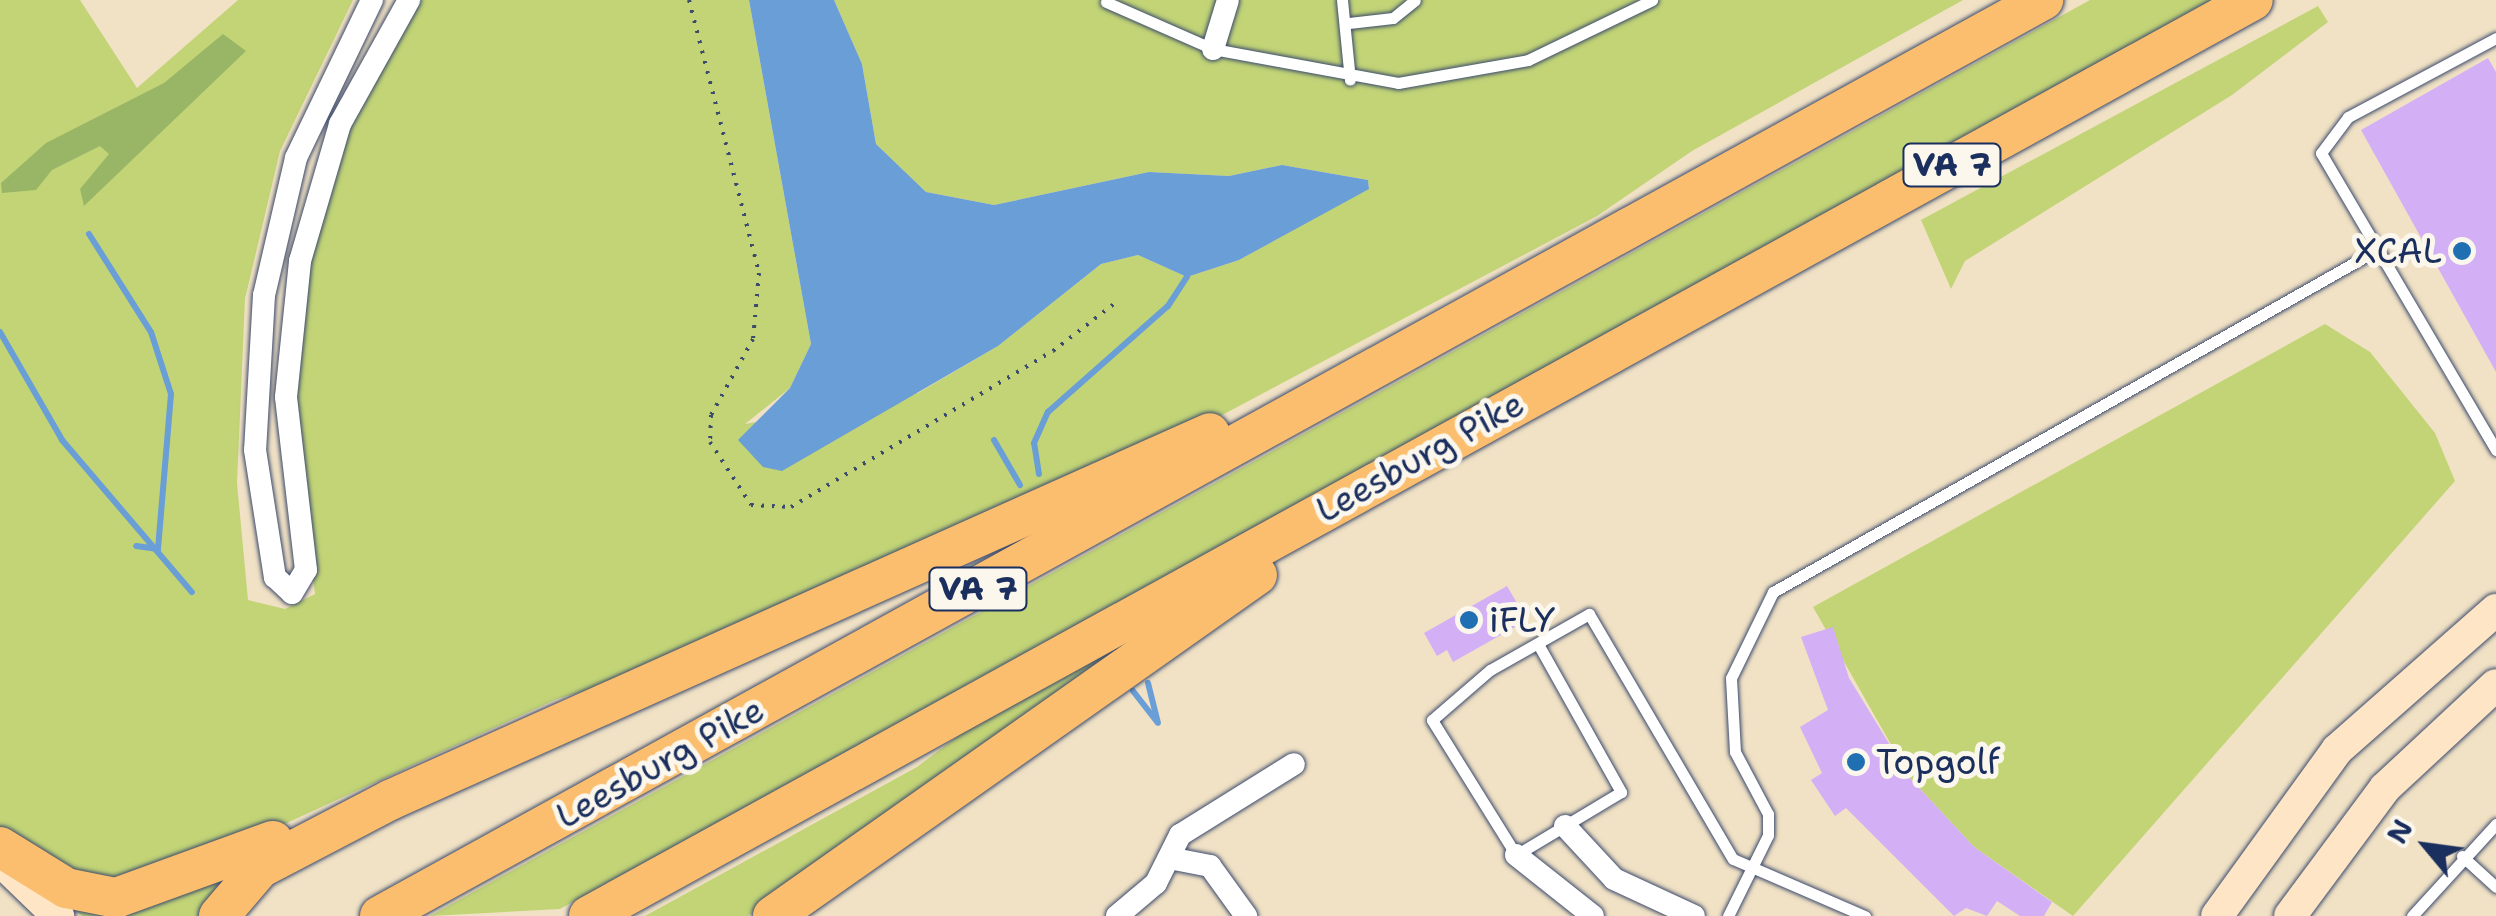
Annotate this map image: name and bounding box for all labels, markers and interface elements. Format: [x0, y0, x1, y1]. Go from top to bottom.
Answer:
road number: VA 7 [1902, 138, 2002, 192]
place label: XCAL [2354, 230, 2442, 272]
marker: XCAL [2451, 240, 2473, 262]
street label: Leesburg Pike [1309, 383, 1531, 531]
road number: VA 7 [928, 562, 1028, 616]
place label: iFLY [1489, 599, 1555, 641]
marker: iFLY [1458, 609, 1480, 631]
street label: Leesburg Pike [549, 689, 771, 837]
place label: Topgolf [1876, 741, 2000, 783]
marker: Topgolf [1845, 751, 1867, 773]
north arrow [2376, 796, 2476, 896]
text: N [2378, 813, 2422, 850]

